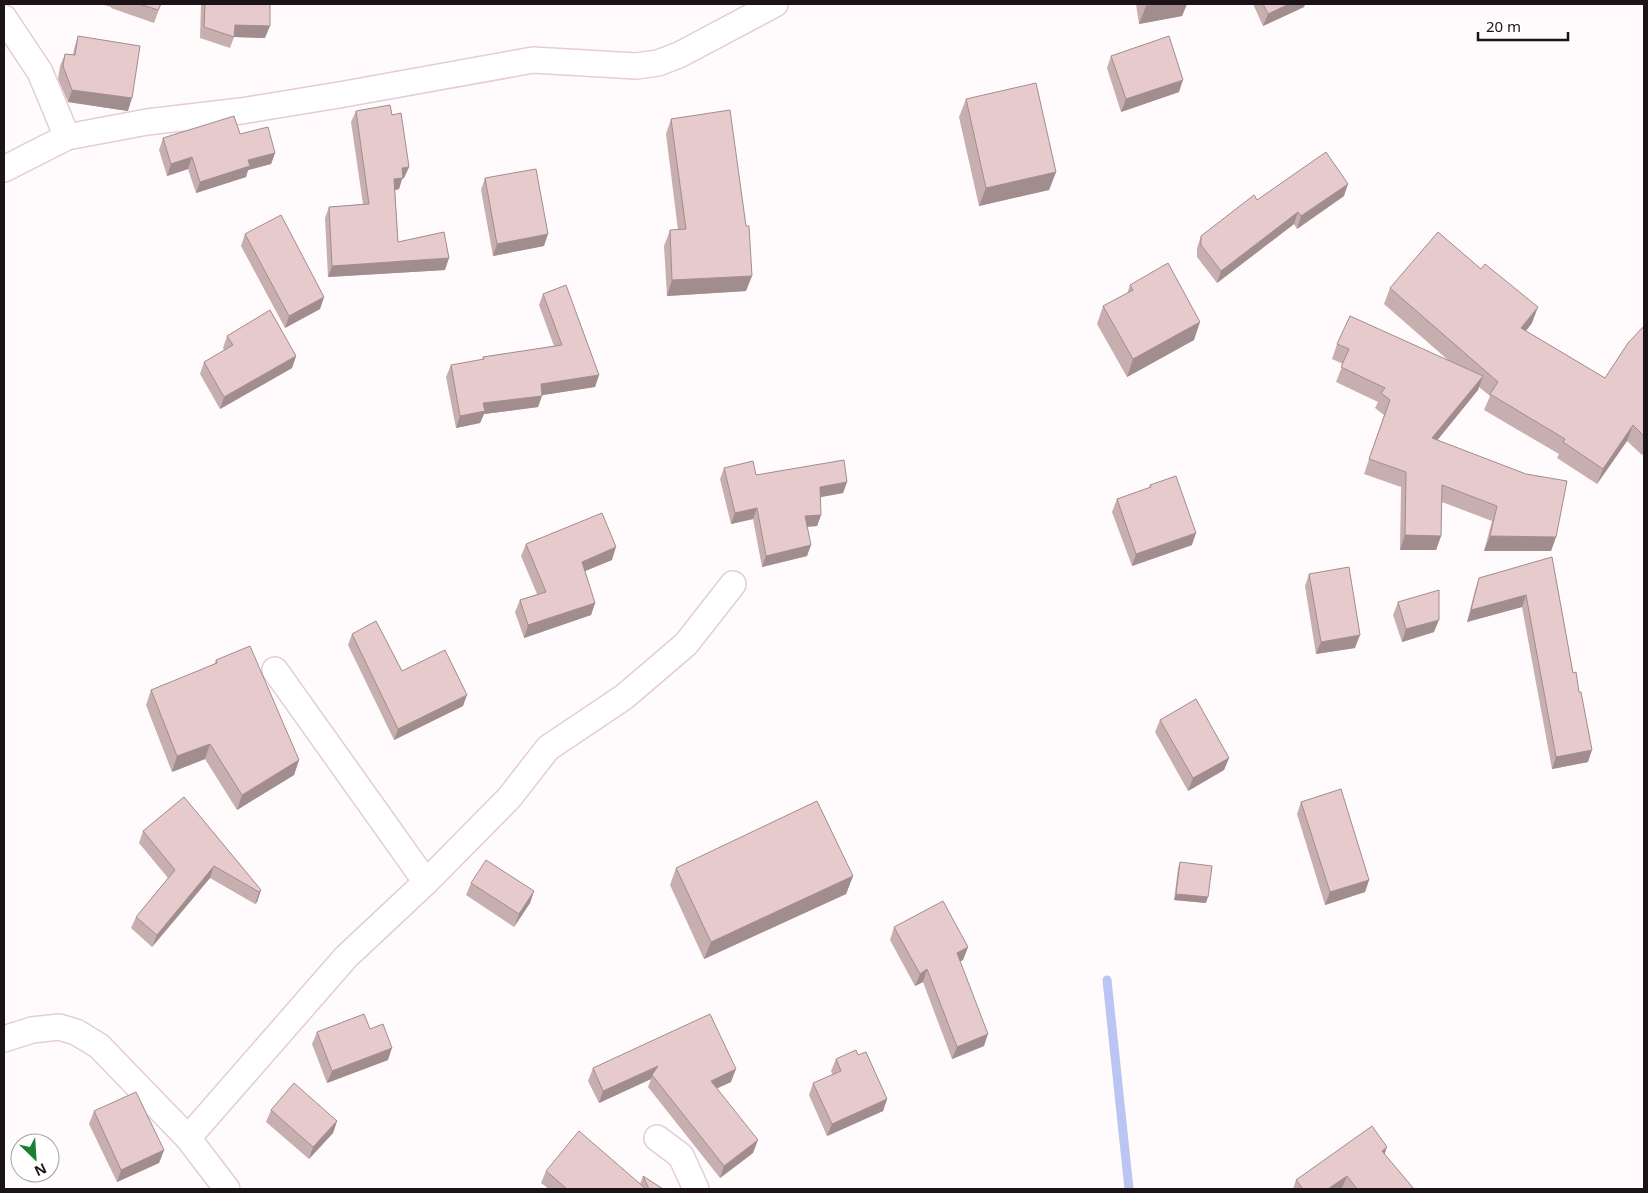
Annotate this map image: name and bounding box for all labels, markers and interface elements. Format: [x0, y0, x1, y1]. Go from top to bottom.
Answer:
scale bar [1478, 10, 1568, 42]
text: 20 m [1486, 16, 1521, 36]
north arrow [10, 1133, 60, 1183]
text: N [32, 1159, 50, 1181]

